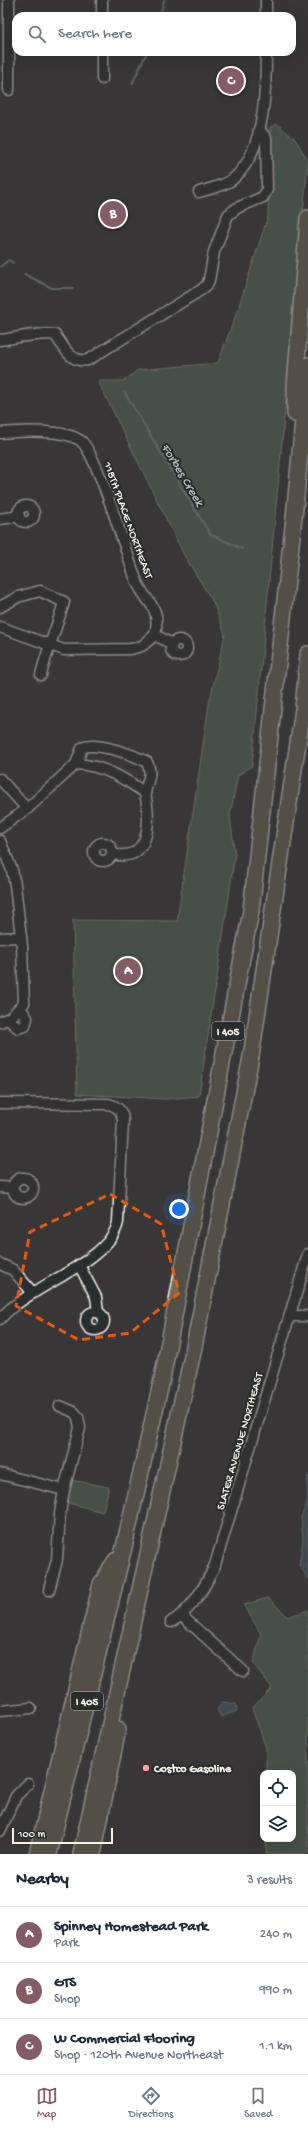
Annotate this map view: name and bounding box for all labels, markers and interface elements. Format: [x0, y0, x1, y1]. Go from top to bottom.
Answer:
search box [12, 12, 296, 56]
icon: search [26, 23, 48, 45]
text: Search here [58, 25, 132, 43]
pin: C [218, 66, 244, 96]
pin: B [100, 199, 126, 229]
water label: Forbes Creek [157, 441, 207, 510]
street label: 118TH PLACE NORTHEAST [99, 460, 155, 582]
pin: A [115, 956, 141, 986]
road number: I 405 [212, 1022, 244, 1040]
your location [169, 1199, 189, 1219]
street label: SLATER AVENUE NORTHEAST [215, 1370, 268, 1512]
road number: I 405 [71, 1692, 103, 1710]
marker: Costco Gasoline [141, 1763, 151, 1773]
place label: Costco Gasoline [153, 1763, 232, 1777]
map controls [260, 1770, 296, 1842]
button: locate [260, 1770, 296, 1806]
button: layers [260, 1806, 296, 1842]
scale bar [12, 1826, 113, 1845]
text: 100 m [18, 1829, 45, 1841]
text: Nearby [16, 1870, 69, 1890]
text: 3 results [247, 1873, 292, 1888]
text: Spinney Homestead Park [54, 1918, 208, 1936]
text: A [25, 1927, 33, 1942]
text: 240 m [260, 1927, 292, 1942]
text: Park [54, 1936, 79, 1951]
text: GTS [54, 1974, 76, 1992]
text: B [26, 1983, 32, 1998]
text: 990 m [259, 1983, 292, 1998]
text: Shop [54, 1992, 80, 2007]
text: W Commercial Flooring [54, 2030, 195, 2048]
text: C [25, 2039, 33, 2054]
text: 1.1 km [259, 2039, 292, 2054]
text: Shop · 120th Avenue Northeast [54, 2048, 223, 2063]
tab: Map [36, 2085, 58, 2121]
tab: Directions [129, 2085, 173, 2121]
tab: Saved [244, 2085, 272, 2121]

